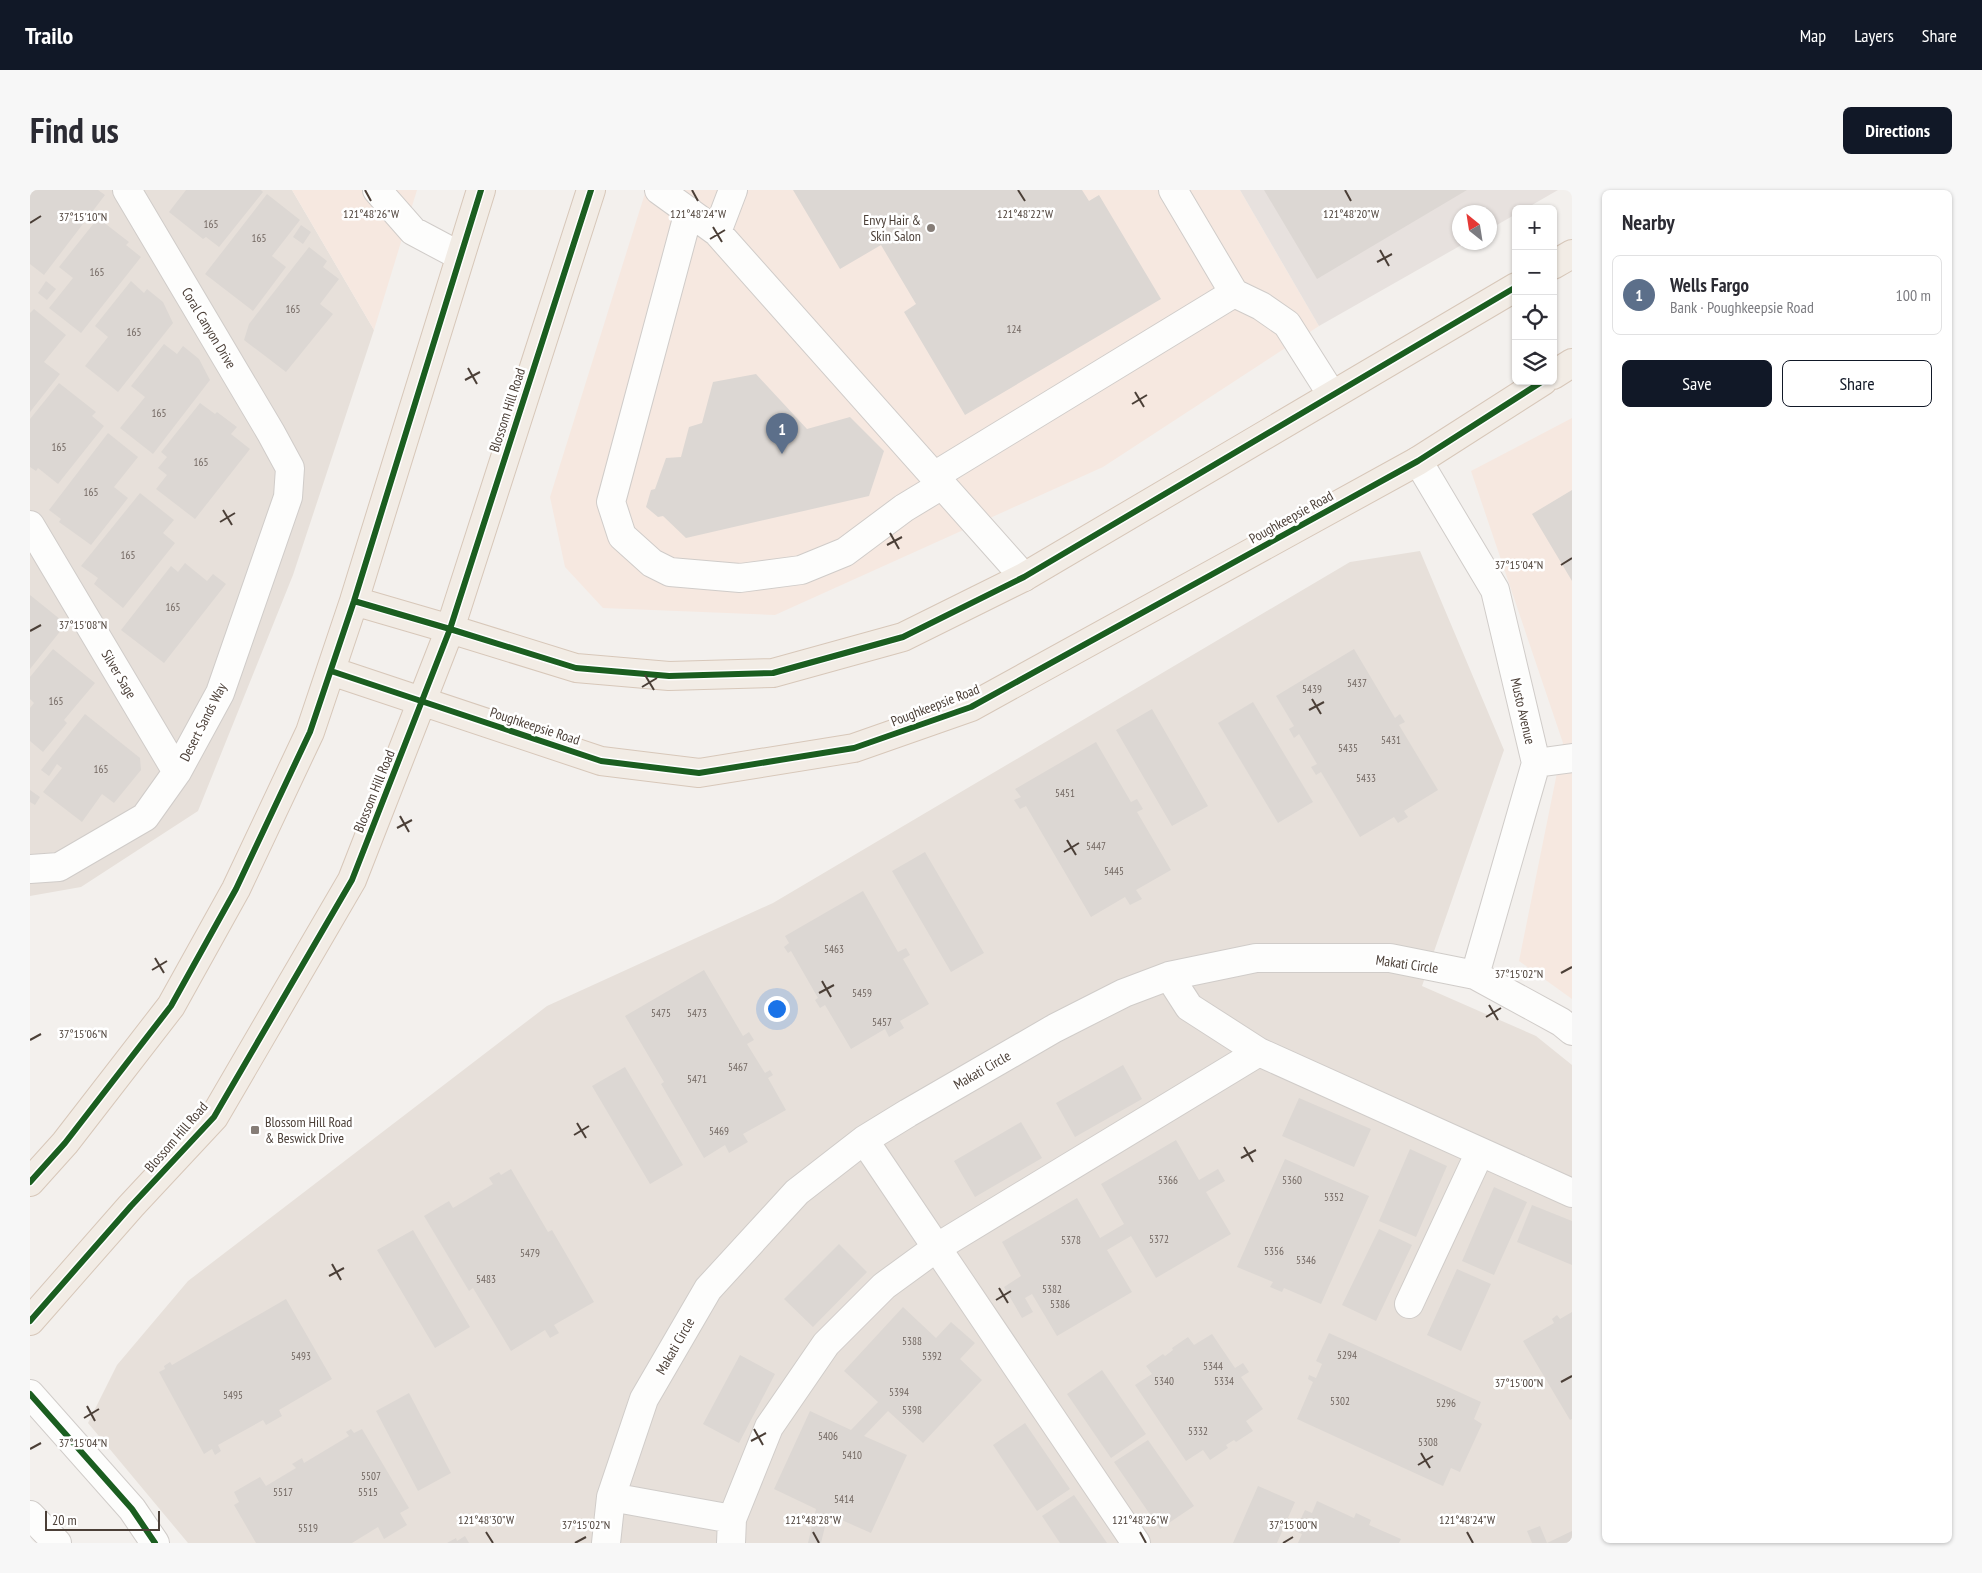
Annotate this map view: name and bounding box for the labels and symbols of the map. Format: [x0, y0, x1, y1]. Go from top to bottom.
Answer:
north arrow [1452, 205, 1497, 250]
text: 121°48'26"W [343, 206, 399, 221]
text: 121°48'24"W [670, 206, 726, 221]
text: 121°48'22"W [997, 206, 1053, 221]
text: 121°48'20"W [1323, 206, 1379, 221]
text: 37°15'10"N [59, 209, 107, 224]
place label: Envy Hair & Skin Salon [863, 211, 921, 245]
house number: 165 [204, 217, 218, 231]
marker: Envy Hair & Skin Salon [925, 222, 937, 234]
house number: 165 [252, 231, 266, 245]
house number: 165 [90, 265, 104, 279]
street label: Coral Canyon Drive [178, 284, 240, 372]
house number: 165 [286, 302, 300, 316]
house number: 124 [1007, 322, 1021, 336]
house number: 165 [127, 325, 141, 339]
street label: Blossom Hill Road [485, 366, 529, 454]
house number: 165 [152, 406, 166, 420]
pin: 1 [766, 413, 798, 454]
house number: 165 [52, 440, 66, 454]
house number: 165 [194, 455, 208, 469]
house number: 165 [84, 485, 98, 499]
street label: Poughkeepsie Road [1246, 486, 1336, 548]
house number: 165 [121, 548, 135, 562]
text: 37°15'04"N [1495, 557, 1543, 572]
house number: 165 [166, 600, 180, 614]
text: 37°15'08"N [59, 617, 107, 632]
street label: Silver Sage [97, 646, 141, 702]
house number: 5437 [1347, 676, 1367, 690]
street label: Musto Avenue [1507, 676, 1539, 746]
street label: Desert Sands Way [176, 679, 231, 764]
street label: Poughkeepsie Road [888, 680, 982, 730]
house number: 5439 [1302, 682, 1322, 696]
house number: 165 [49, 694, 63, 708]
street label: Poughkeepsie Road [488, 703, 582, 749]
house number: 5431 [1381, 733, 1401, 747]
house number: 5435 [1338, 741, 1358, 755]
street label: Blossom Hill Road [349, 747, 399, 835]
house number: 165 [94, 762, 108, 776]
house number: 5433 [1356, 771, 1376, 785]
house number: 5451 [1055, 786, 1075, 800]
house number: 5447 [1086, 839, 1106, 853]
house number: 5445 [1104, 864, 1124, 878]
house number: 5463 [824, 942, 844, 956]
street label: Makati Circle [1375, 951, 1440, 977]
text: 37°15'02"N [1495, 966, 1543, 981]
house number: 5459 [852, 986, 872, 1000]
your location [764, 996, 790, 1022]
house number: 5475 [651, 1006, 671, 1020]
house number: 5473 [687, 1006, 707, 1020]
house number: 5457 [872, 1015, 892, 1029]
text: 37°15'06"N [59, 1026, 107, 1041]
street label: Makati Circle [950, 1046, 1014, 1093]
house number: 5467 [728, 1060, 748, 1074]
house number: 5471 [687, 1072, 707, 1086]
street label: Blossom Hill Road [141, 1098, 211, 1176]
place label: Blossom Hill Road & Beswick Drive [265, 1113, 352, 1147]
marker: Blossom Hill Road & Beswick Drive [249, 1124, 261, 1136]
house number: 5469 [709, 1124, 729, 1138]
house number: 5366 [1158, 1173, 1178, 1187]
house number: 5360 [1282, 1173, 1302, 1187]
house number: 5352 [1324, 1190, 1344, 1204]
house number: 5372 [1149, 1232, 1169, 1246]
house number: 5378 [1061, 1233, 1081, 1247]
house number: 5356 [1264, 1244, 1284, 1258]
house number: 5479 [520, 1246, 540, 1260]
house number: 5346 [1296, 1253, 1316, 1267]
house number: 5483 [476, 1272, 496, 1286]
house number: 5382 [1042, 1282, 1062, 1296]
house number: 5386 [1050, 1297, 1070, 1311]
street label: Makati Circle [652, 1314, 699, 1378]
house number: 5388 [902, 1334, 922, 1348]
house number: 5294 [1337, 1348, 1357, 1362]
house number: 5493 [291, 1349, 311, 1363]
house number: 5392 [922, 1349, 942, 1363]
house number: 5344 [1203, 1359, 1223, 1373]
house number: 5340 [1154, 1374, 1174, 1388]
house number: 5334 [1214, 1374, 1234, 1388]
text: 37°15'00"N [1495, 1375, 1543, 1390]
house number: 5394 [889, 1385, 909, 1399]
house number: 5495 [223, 1388, 243, 1402]
house number: 5302 [1330, 1394, 1350, 1408]
house number: 5296 [1436, 1396, 1456, 1410]
house number: 5398 [902, 1403, 922, 1417]
house number: 5332 [1188, 1424, 1208, 1438]
house number: 5406 [818, 1429, 838, 1443]
text: 37°15'04"N [59, 1435, 107, 1450]
house number: 5308 [1418, 1435, 1438, 1449]
house number: 5410 [842, 1448, 862, 1462]
house number: 5507 [361, 1469, 381, 1483]
house number: 5517 [273, 1485, 293, 1499]
house number: 5515 [358, 1485, 378, 1499]
house number: 5414 [834, 1492, 854, 1506]
scale bar [45, 1508, 160, 1531]
text: 121°48'30"W [458, 1512, 514, 1527]
text: 121°48'28"W [785, 1512, 841, 1527]
text: 121°48'26"W [1112, 1512, 1168, 1527]
text: 121°48'24"W [1439, 1512, 1495, 1527]
text: 37°15'02"N [562, 1517, 610, 1532]
text: 37°15'00"N [1269, 1517, 1317, 1532]
house number: 5519 [298, 1521, 318, 1535]

